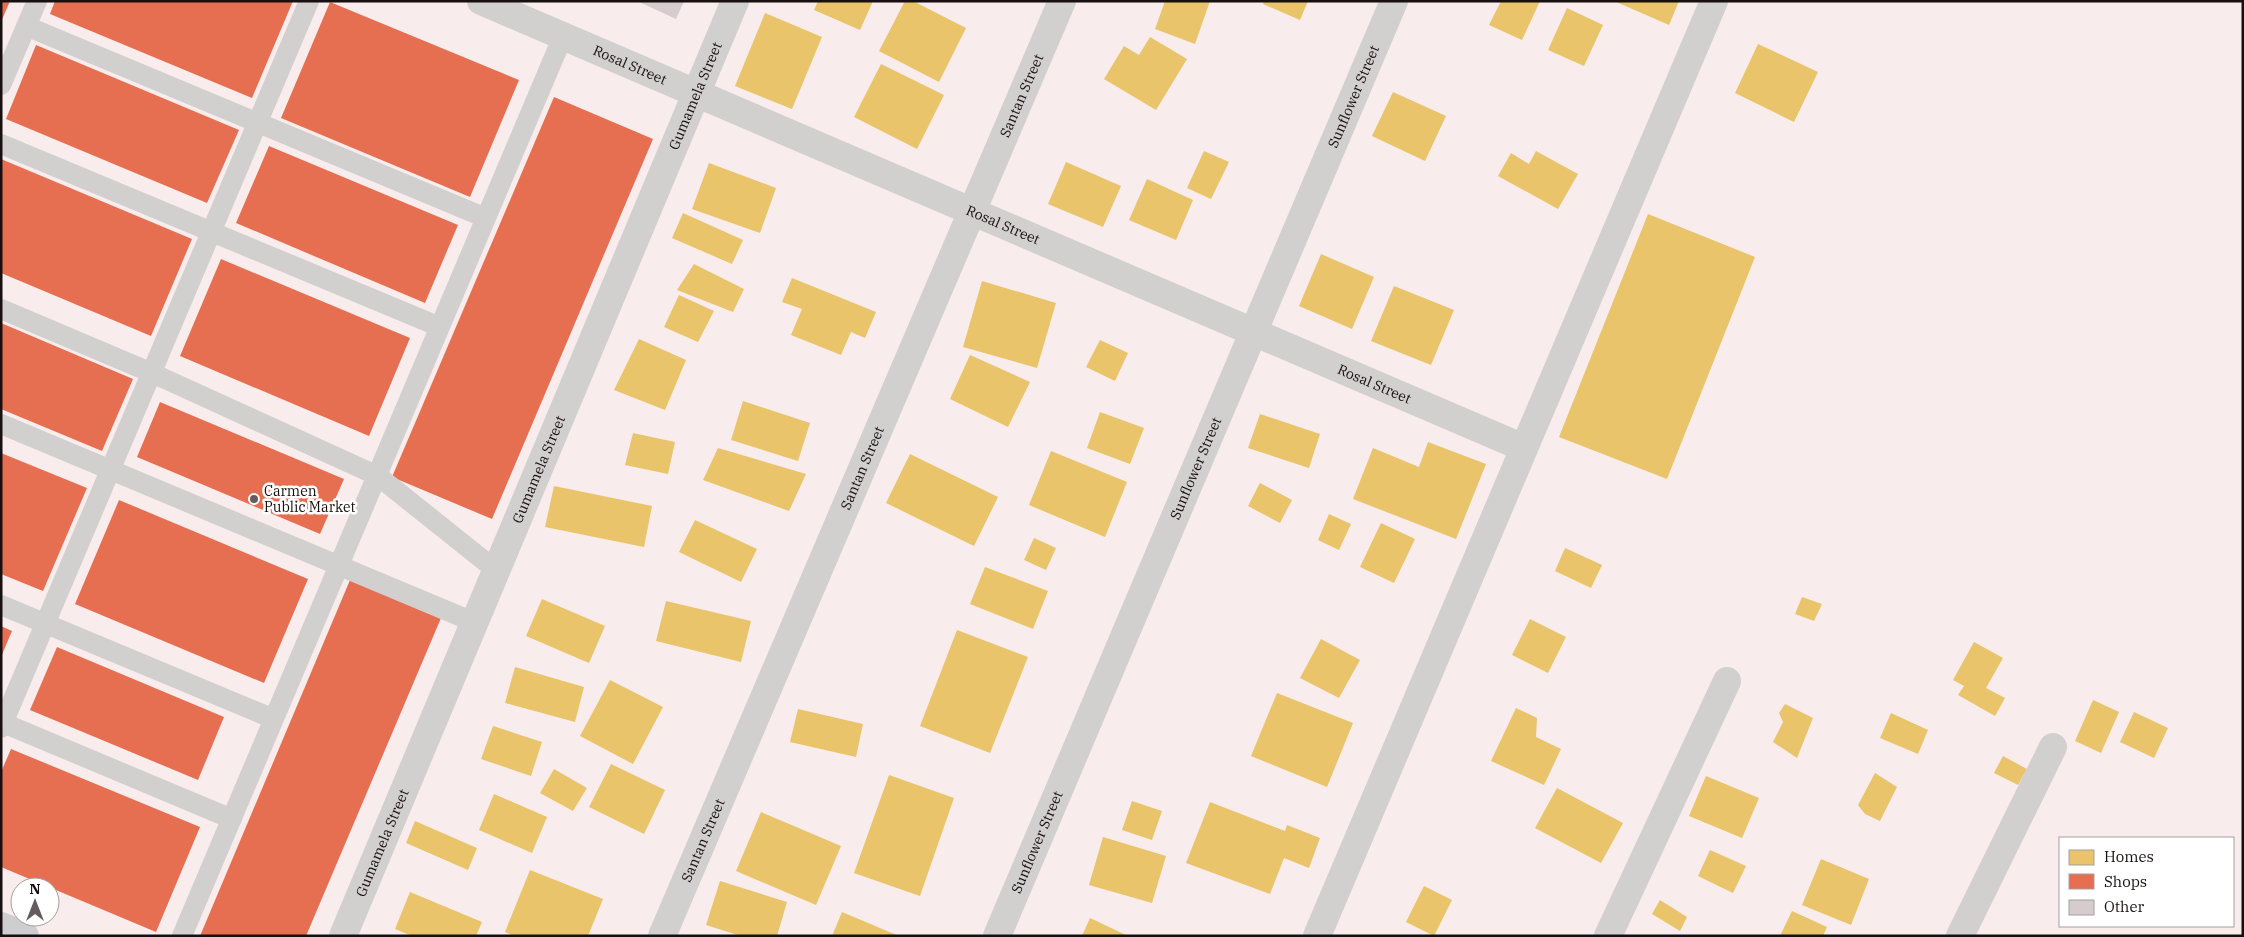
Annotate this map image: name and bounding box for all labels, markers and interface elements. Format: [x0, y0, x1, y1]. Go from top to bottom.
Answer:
street label: Gumamela Street [665, 39, 726, 152]
street label: Rosal Street [590, 41, 670, 89]
street label: Sunflower Street [1324, 43, 1383, 151]
street label: Santan Street [996, 51, 1047, 140]
street label: Rosal Street [963, 201, 1043, 248]
street label: Rosal Street [1335, 360, 1414, 408]
street label: Gumamela Street [508, 413, 569, 526]
street label: Sunflower Street [1166, 414, 1225, 522]
street label: Santan Street [836, 424, 888, 512]
place label: Carmen Public Market [264, 482, 355, 516]
marker: Carmen Public Market [248, 493, 260, 505]
street label: Gumamela Street [351, 786, 413, 899]
street label: Sunflower Street [1007, 788, 1067, 896]
street label: Santan Street [677, 796, 729, 885]
legend [2059, 837, 2234, 927]
text: Homes [2104, 847, 2154, 866]
text: Shops [2104, 872, 2147, 891]
north arrow [10, 877, 60, 927]
text: N [29, 880, 41, 898]
text: Other [2104, 897, 2144, 916]

